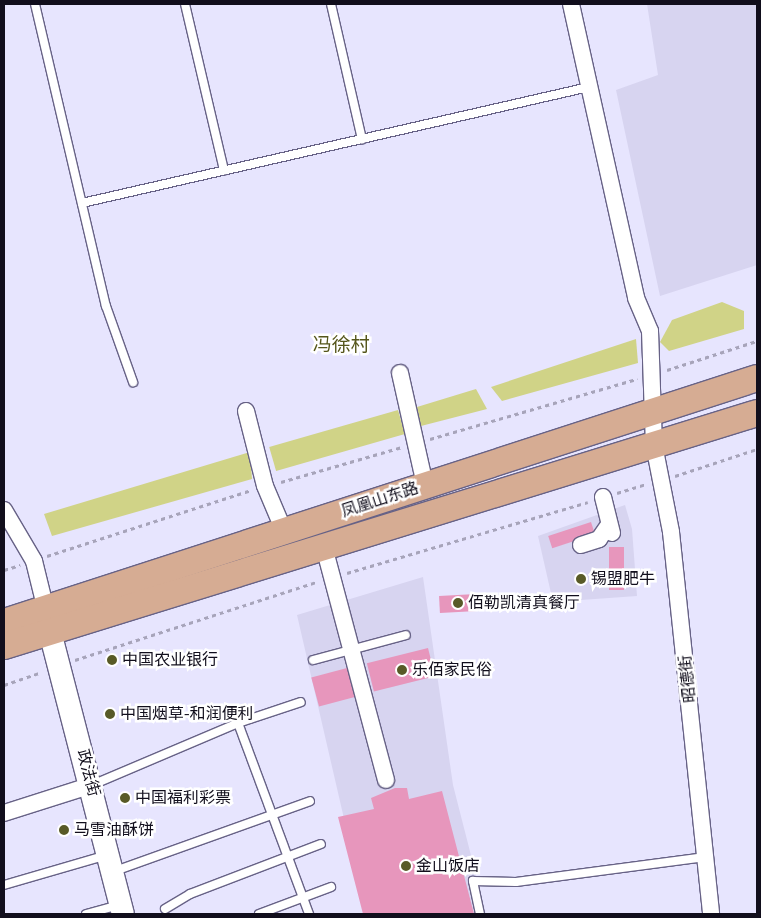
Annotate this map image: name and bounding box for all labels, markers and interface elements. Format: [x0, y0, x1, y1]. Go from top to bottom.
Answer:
district label: 冯徐村 [313, 335, 369, 357]
street label: 凤凰山东路 [339, 479, 421, 521]
place label: 锡盟肥牛 [591, 569, 655, 589]
marker: 锡盟肥牛 [575, 573, 587, 585]
place label: 佰勒凯清真餐厅 [468, 593, 580, 613]
marker: 佰勒凯清真餐厅 [452, 597, 464, 609]
place label: 中国农业银行 [122, 650, 218, 670]
marker: 中国农业银行 [106, 654, 118, 666]
street label: 昭德街 [676, 654, 700, 704]
place label: 乐佰家民俗 [412, 660, 492, 680]
marker: 乐佰家民俗 [396, 664, 408, 676]
place label: 中国烟草-和润便利 [120, 704, 254, 724]
marker: 中国烟草-和润便利 [104, 708, 116, 720]
street label: 政法街 [73, 747, 103, 799]
place label: 中国福利彩票 [135, 788, 231, 808]
marker: 中国福利彩票 [119, 792, 131, 804]
place label: 马雪油酥饼 [74, 820, 154, 840]
marker: 马雪油酥饼 [58, 824, 70, 836]
place label: 金山饭店 [416, 856, 480, 876]
marker: 金山饭店 [400, 860, 412, 872]

